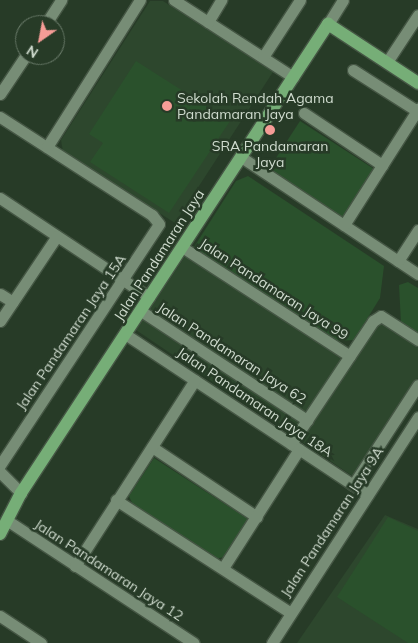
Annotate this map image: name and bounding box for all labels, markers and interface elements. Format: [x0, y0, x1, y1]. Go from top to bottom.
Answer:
north arrow [15, 15, 65, 65]
text: N [23, 41, 42, 62]
place label: Sekolah Rendah Agama Pandamaran Jaya [177, 90, 334, 122]
marker: Sekolah Rendah Agama Pandamaran Jaya [161, 100, 173, 112]
marker: SRA Pandamaran Jaya [264, 124, 276, 136]
place label: SRA Pandamaran Jaya [212, 138, 328, 170]
street label: Jalan Pandamaran Jaya [110, 186, 208, 324]
street label: Jalan Pandamaran Jaya 99 [197, 235, 351, 343]
street label: Jalan Pandamaran Jaya 15A [13, 251, 129, 413]
street label: Jalan Pandamaran Jaya 62 [155, 299, 309, 407]
street label: Jalan Pandamaran Jaya 18A [174, 344, 336, 460]
street label: Jalan Pandamaran Jaya 9A [277, 444, 387, 600]
street label: Jalan Pandamaran Jaya 12 [32, 516, 186, 624]

